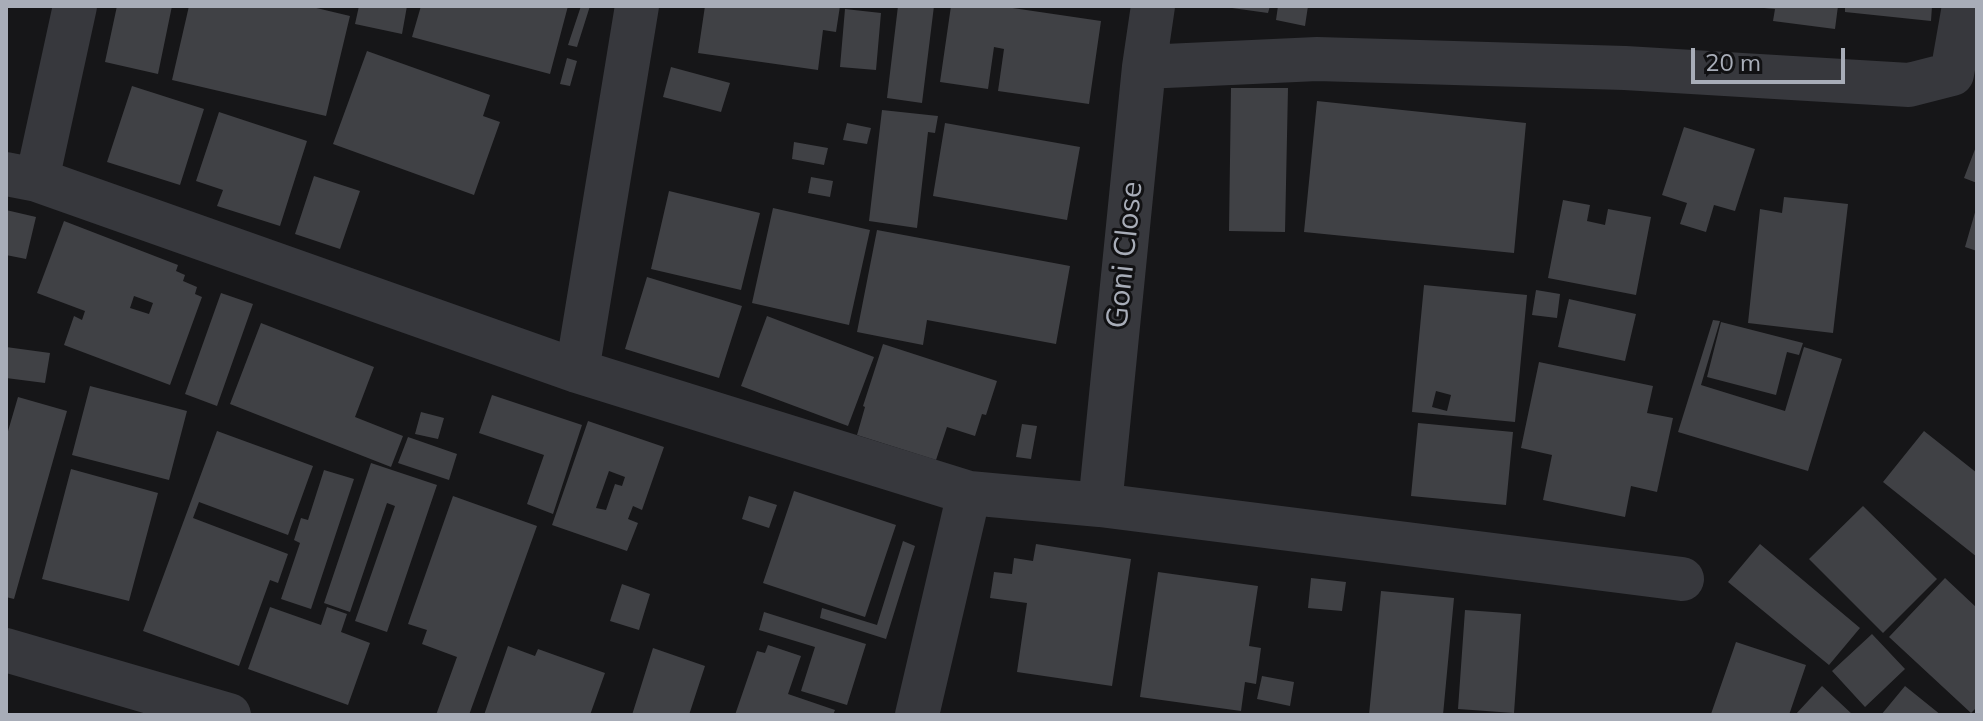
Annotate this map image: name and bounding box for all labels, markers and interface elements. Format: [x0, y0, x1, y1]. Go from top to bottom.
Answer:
scale bar [1695, 32, 1849, 82]
text: 20 m [1705, 47, 1761, 77]
street label: Goni Close [1099, 180, 1151, 330]

